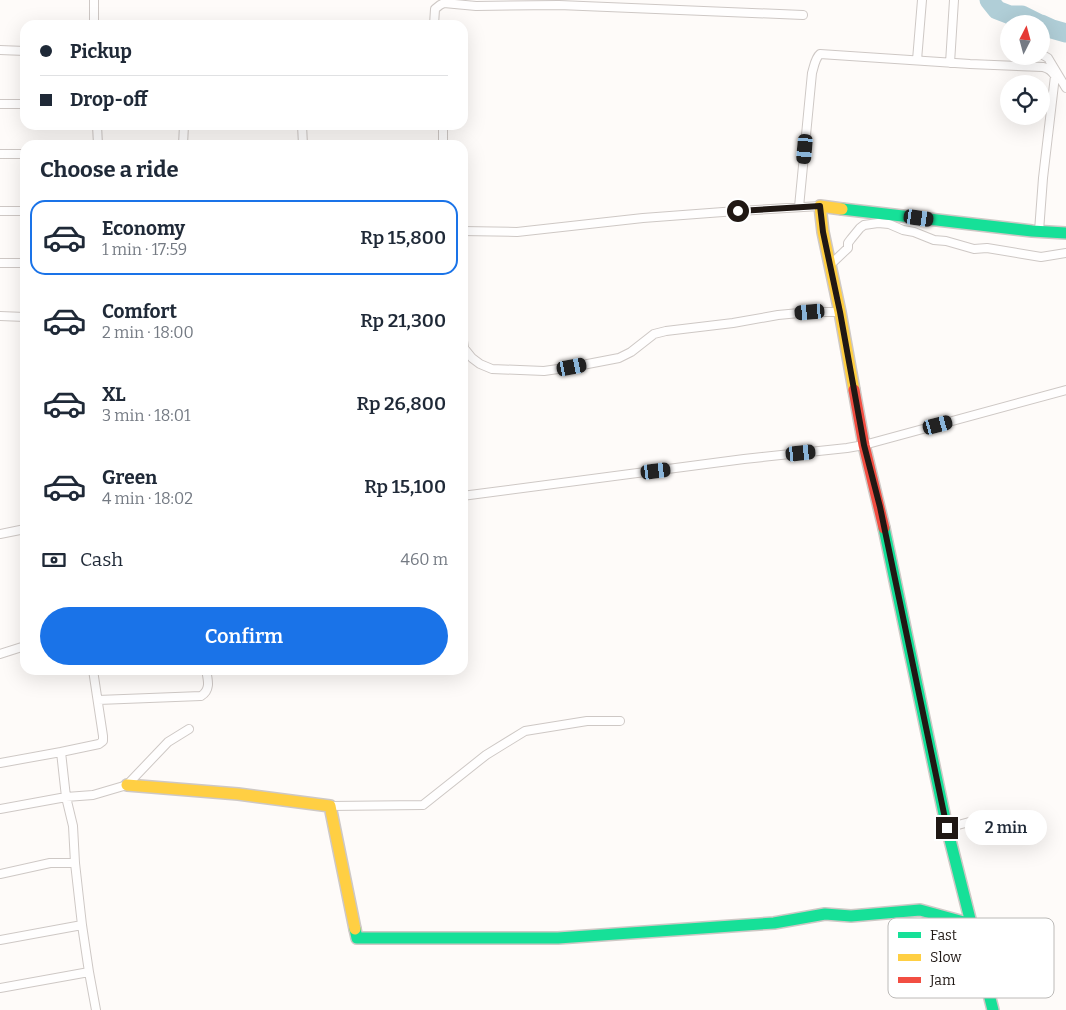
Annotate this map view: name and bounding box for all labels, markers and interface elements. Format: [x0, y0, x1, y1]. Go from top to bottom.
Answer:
north arrow [1000, 15, 1050, 65]
map controls [1000, 15, 1050, 125]
text: Pickup [70, 40, 132, 63]
button: locate [1000, 75, 1050, 125]
text: Drop-off [70, 88, 148, 111]
car [796, 133, 813, 165]
text: Choose a ride [40, 156, 179, 183]
route start [727, 200, 749, 222]
car [903, 208, 934, 228]
icon: car [42, 215, 87, 260]
text: Economy [102, 217, 185, 240]
text: Rp 15,800 [360, 226, 446, 249]
text: 1 min · 17:59 [102, 240, 187, 259]
icon: car [42, 298, 87, 343]
text: Comfort [102, 300, 177, 323]
car [794, 303, 825, 321]
text: Rp 21,300 [360, 309, 446, 332]
text: 2 min · 18:00 [102, 323, 194, 342]
car [555, 357, 588, 377]
icon: car [42, 381, 87, 426]
text: XL [102, 383, 126, 406]
text: Rp 26,800 [357, 392, 446, 415]
text: 3 min · 18:01 [102, 406, 190, 425]
car [921, 414, 954, 436]
car [785, 444, 816, 462]
car [640, 462, 671, 480]
icon: car [42, 464, 87, 509]
text: Green [102, 466, 157, 489]
text: Rp 15,100 [364, 475, 446, 498]
text: 4 min · 18:02 [102, 489, 193, 508]
icon: cash [40, 546, 68, 574]
text: Cash [80, 548, 123, 571]
text: 460 m [401, 550, 448, 569]
button: Confirm [40, 607, 448, 665]
callout: 2 min [964, 810, 1047, 846]
route end [936, 817, 958, 839]
text: 2 min [985, 818, 1027, 837]
legend [888, 918, 1054, 998]
text: Fast [930, 927, 957, 944]
text: Slow [930, 949, 962, 966]
text: Jam [929, 972, 956, 989]

